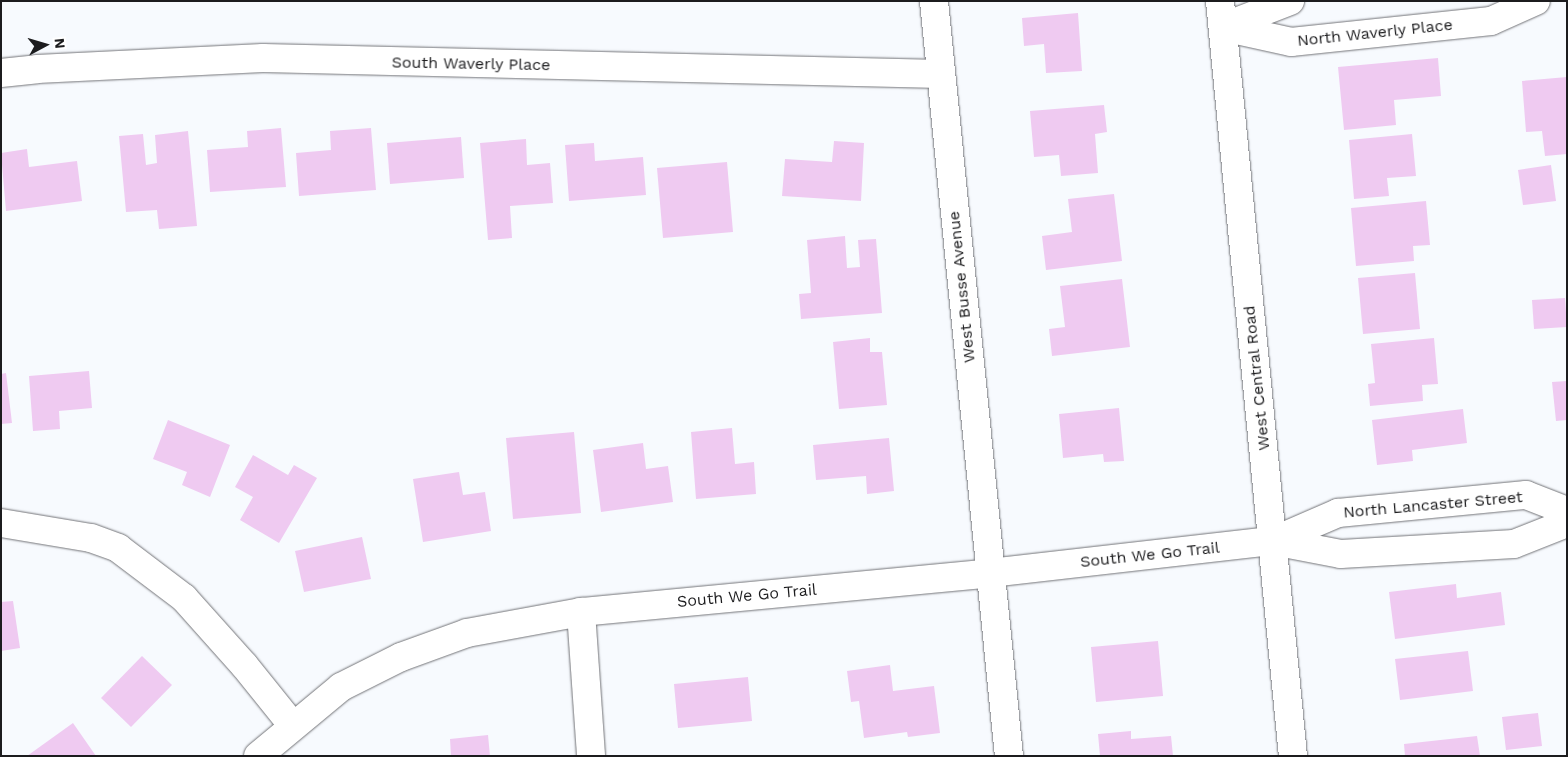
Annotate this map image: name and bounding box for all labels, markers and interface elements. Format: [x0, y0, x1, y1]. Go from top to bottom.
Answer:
street label: North Waverly Place [1296, 15, 1454, 51]
north arrow [20, 20, 70, 70]
text: N [51, 37, 68, 49]
street label: South Waverly Place [391, 53, 551, 75]
street label: West Busse Avenue [944, 210, 980, 364]
street label: West Central Road [1240, 304, 1274, 452]
street label: North Lancaster Street [1342, 488, 1524, 522]
street label: South We Go Trail [1079, 538, 1221, 572]
street label: South We Go Trail [676, 580, 818, 612]

